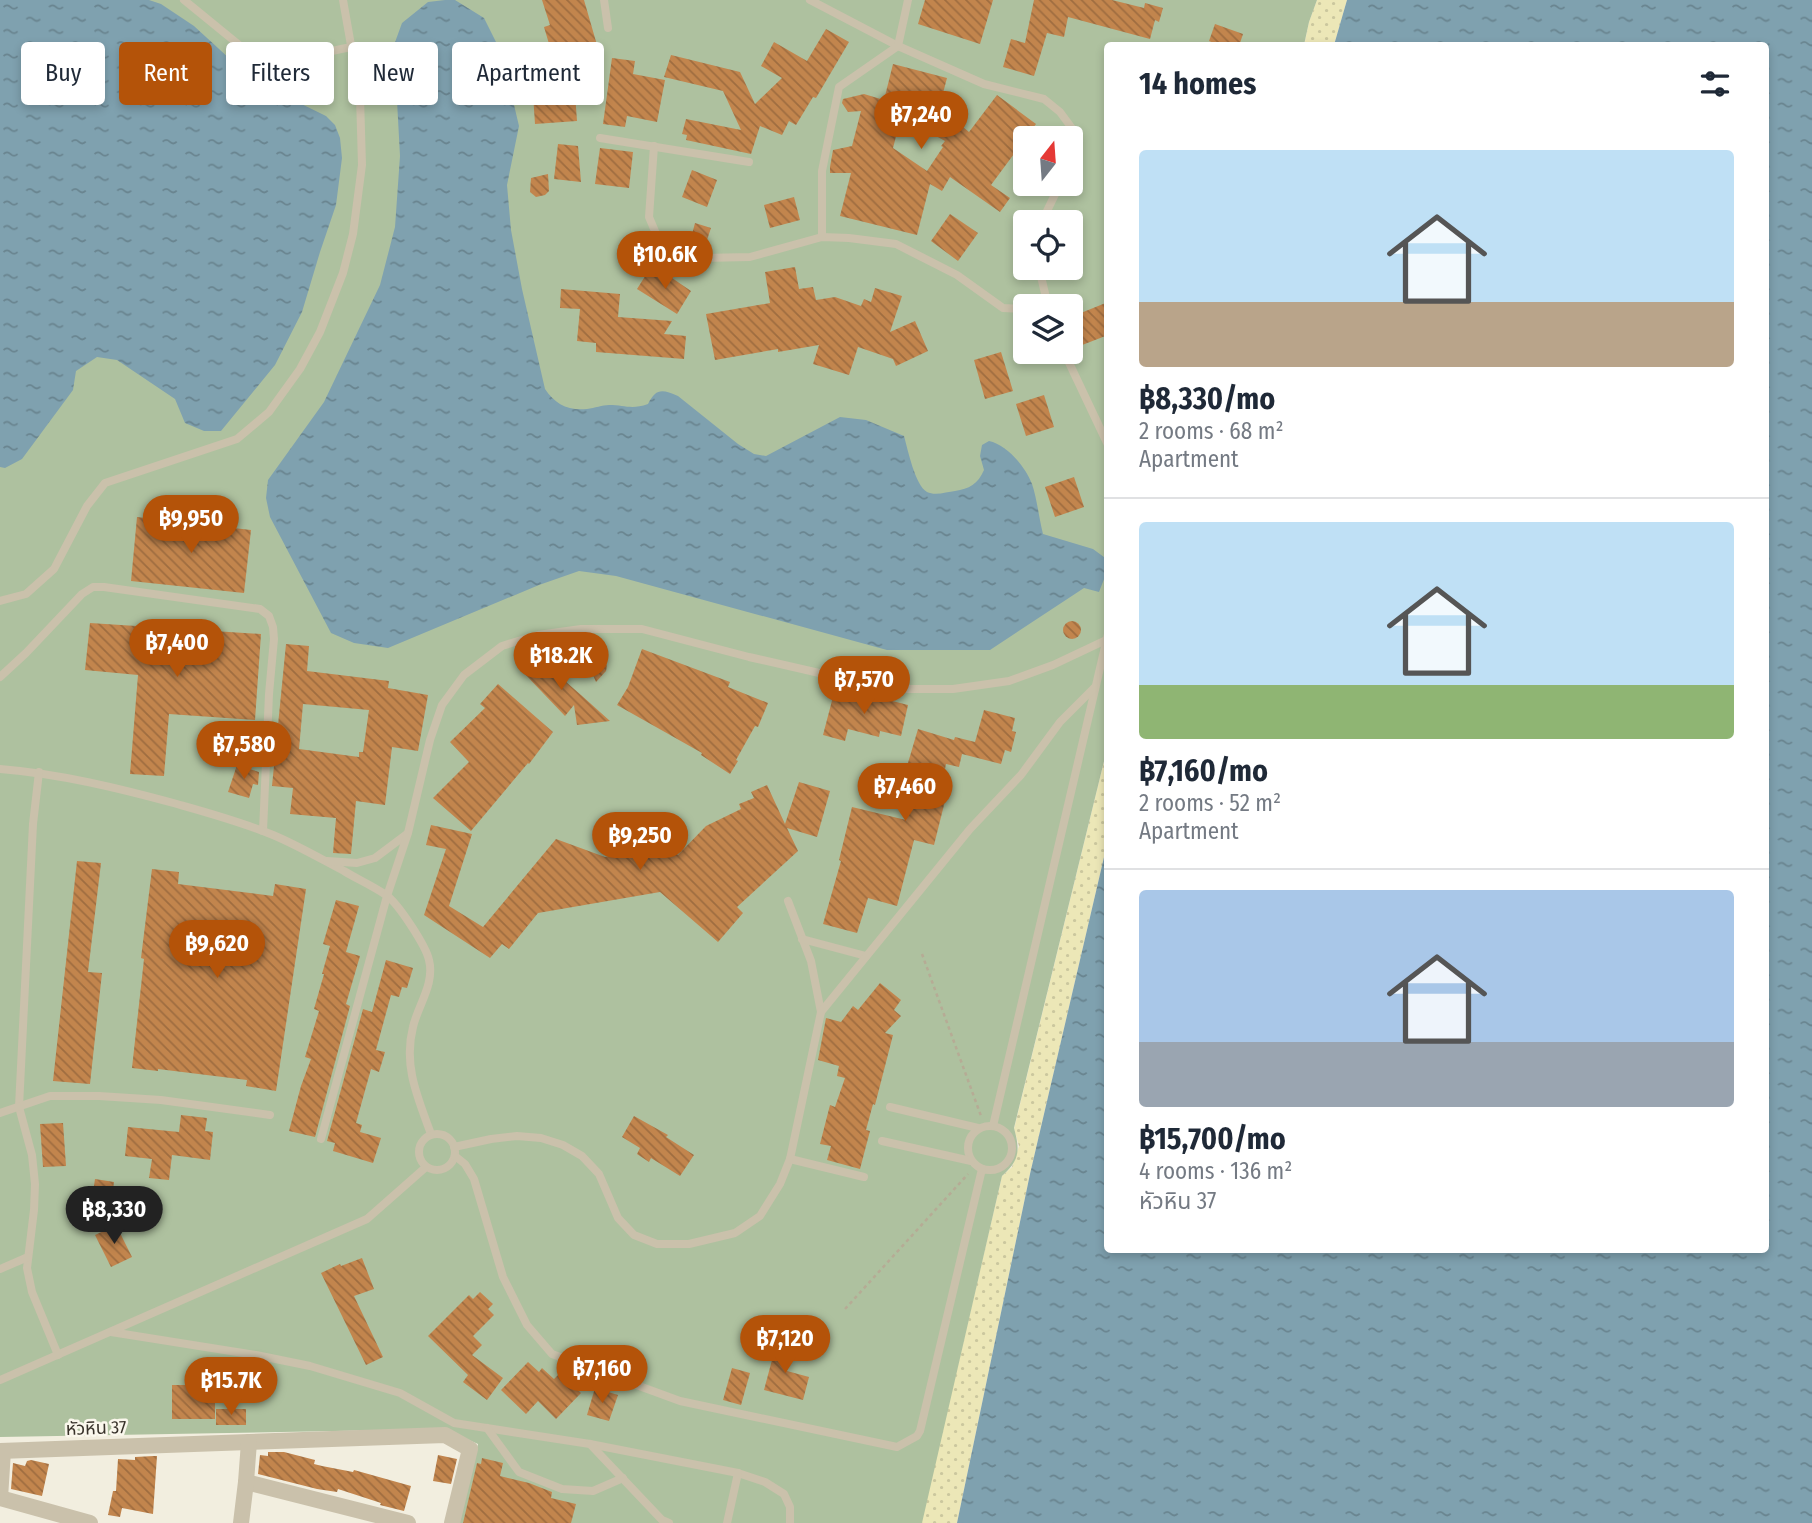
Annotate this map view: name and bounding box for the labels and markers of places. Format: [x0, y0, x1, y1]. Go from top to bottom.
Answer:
pin: ฿7,240 [864, 92, 978, 151]
pin: ฿10.6K [608, 232, 722, 291]
pin: ฿9,950 [134, 496, 248, 555]
pin: ฿7,400 [120, 620, 234, 679]
pin: ฿18.2K [504, 632, 618, 692]
pin: ฿7,570 [807, 656, 921, 716]
pin: ฿7,580 [187, 722, 301, 781]
pin: ฿7,460 [848, 764, 962, 823]
pin: ฿9,250 [583, 812, 697, 872]
pin: ฿9,620 [160, 920, 274, 980]
pin: ฿8,330 [57, 1186, 171, 1246]
pin: ฿7,120 [728, 1316, 842, 1375]
pin: ฿7,160 [545, 1346, 659, 1405]
pin: ฿15.7K [174, 1358, 288, 1417]

